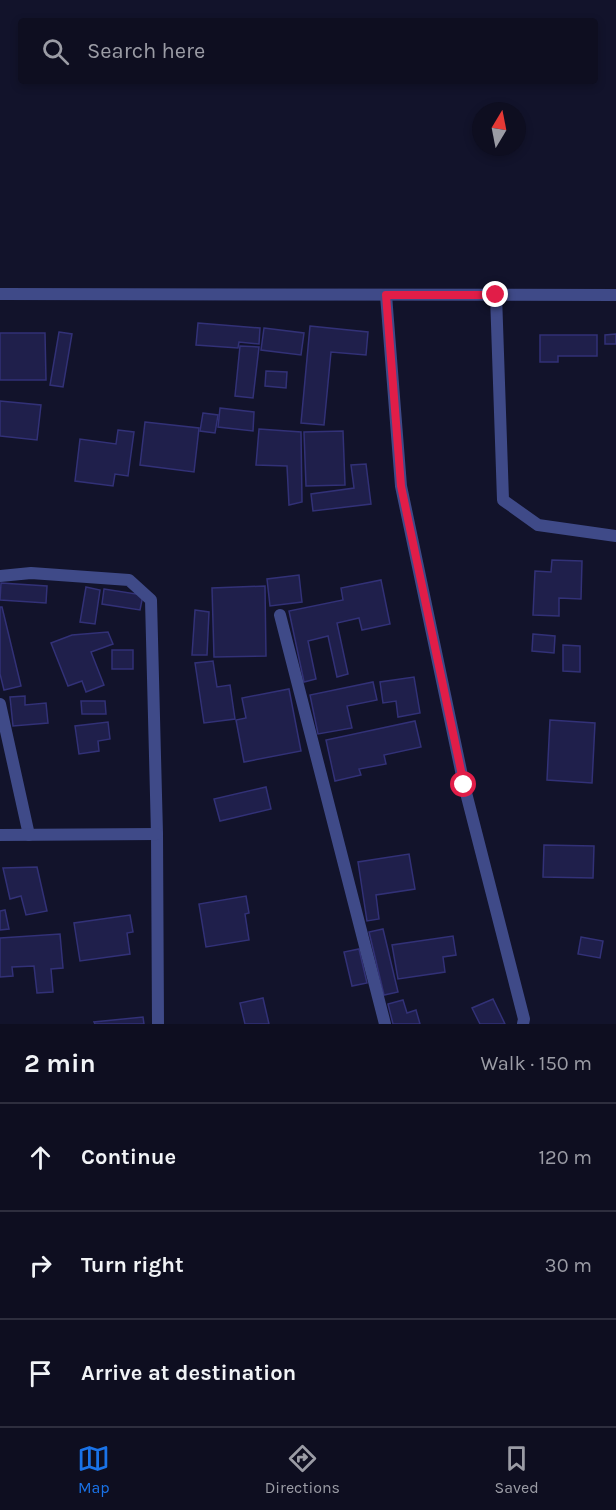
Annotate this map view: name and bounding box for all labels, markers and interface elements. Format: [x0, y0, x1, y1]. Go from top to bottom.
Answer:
search box [18, 18, 598, 84]
icon: search [39, 35, 72, 68]
text: Search here [87, 38, 205, 64]
north arrow [472, 102, 526, 156]
route end [482, 281, 508, 307]
route start [450, 771, 476, 797]
text: 2 min [24, 1048, 96, 1079]
text: Walk · 150 m [481, 1052, 592, 1075]
icon: ahead [24, 1141, 57, 1174]
text: Continue [81, 1144, 176, 1170]
text: 120 m [538, 1146, 592, 1169]
icon: right [24, 1249, 57, 1282]
text: Turn right [81, 1252, 184, 1278]
text: 30 m [545, 1254, 592, 1277]
icon: arrive [24, 1357, 57, 1390]
text: Arrive at destination [81, 1360, 296, 1386]
tab: Map [77, 1442, 110, 1497]
tab: Directions [265, 1442, 340, 1497]
tab: Saved [495, 1442, 539, 1497]

